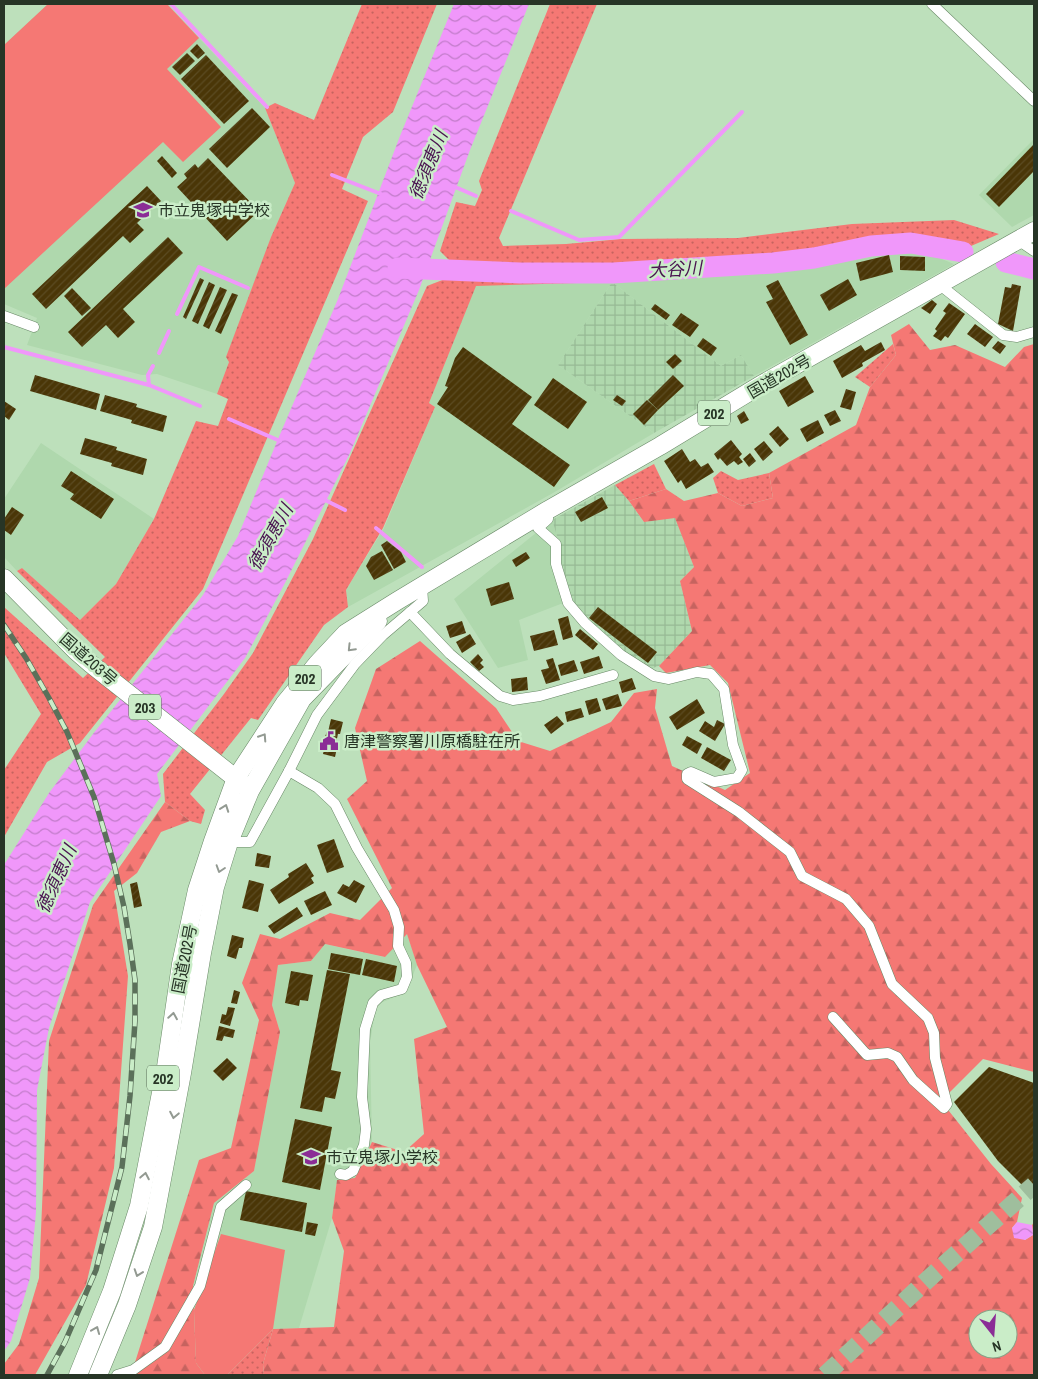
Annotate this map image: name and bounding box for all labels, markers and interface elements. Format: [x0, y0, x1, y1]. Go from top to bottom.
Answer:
water label: 徳須恵川 [403, 125, 454, 203]
school or university icon: 市立鬼塚中学校 [132, 199, 154, 221]
place label: 市立鬼塚中学校 [158, 199, 270, 221]
water label: 大谷川 [647, 255, 705, 283]
street label: 国道202号 [743, 349, 815, 403]
road number: 202 [698, 400, 730, 426]
water label: 徳須恵川 [242, 498, 299, 575]
street label: 国道203号 [55, 628, 123, 690]
one-way arrow [348, 643, 357, 652]
road number: 202 [289, 666, 321, 690]
road number: 203 [129, 694, 161, 720]
public building icon: 唐津警察署川原橋駐在所 [318, 730, 340, 752]
place label: 唐津警察署川原橋駐在所 [344, 730, 520, 752]
one-way arrow [256, 734, 266, 743]
one-way arrow [219, 804, 229, 812]
water label: 徳須恵川 [30, 839, 83, 917]
one-way arrow [216, 865, 226, 873]
street label: 国道202号 [167, 923, 201, 995]
one-way arrow [168, 1011, 178, 1020]
road number: 202 [147, 1066, 179, 1090]
one-way arrow [170, 1110, 180, 1119]
school or university icon: 市立鬼塚小学校 [300, 1146, 322, 1168]
place label: 市立鬼塚小学校 [326, 1146, 438, 1168]
one-way arrow [140, 1171, 150, 1180]
one-way arrow [134, 1268, 144, 1277]
north arrow [968, 1309, 1018, 1359]
one-way arrow [90, 1326, 101, 1335]
text: N [990, 1337, 1003, 1356]

